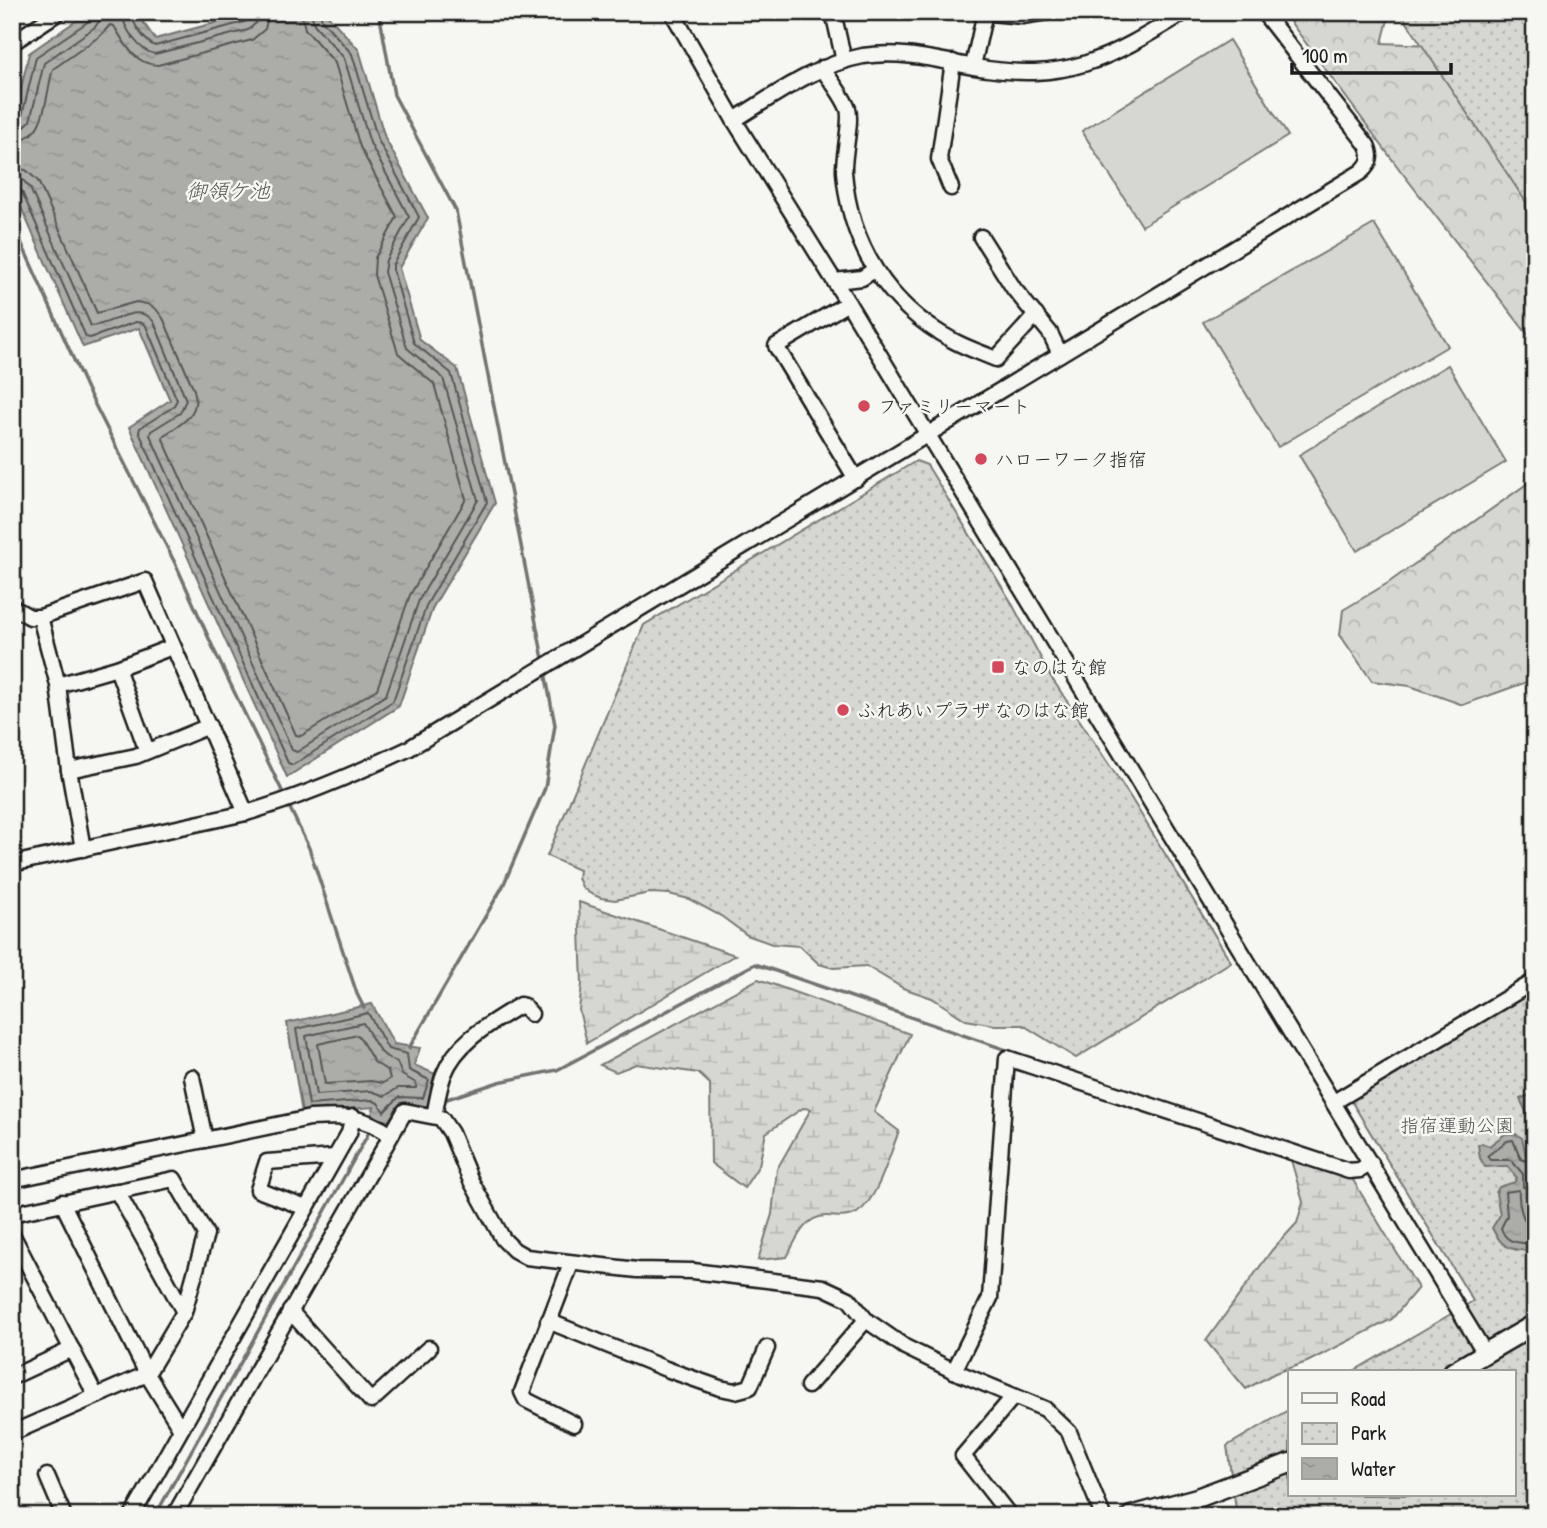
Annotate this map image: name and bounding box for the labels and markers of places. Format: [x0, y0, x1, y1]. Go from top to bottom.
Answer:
place label: ファミリーマート [878, 393, 1030, 419]
marker: ファミリーマート [856, 398, 872, 414]
place label: ハローワーク指宿 [995, 446, 1147, 472]
marker: ハローワーク指宿 [973, 451, 989, 467]
place label: なのはな館 [1012, 654, 1107, 680]
marker: なのはな館 [990, 659, 1006, 675]
place label: ふれあいプラザ なのはな館 [857, 697, 1089, 723]
marker: ふれあいプラザ なのはな館 [835, 702, 851, 718]

